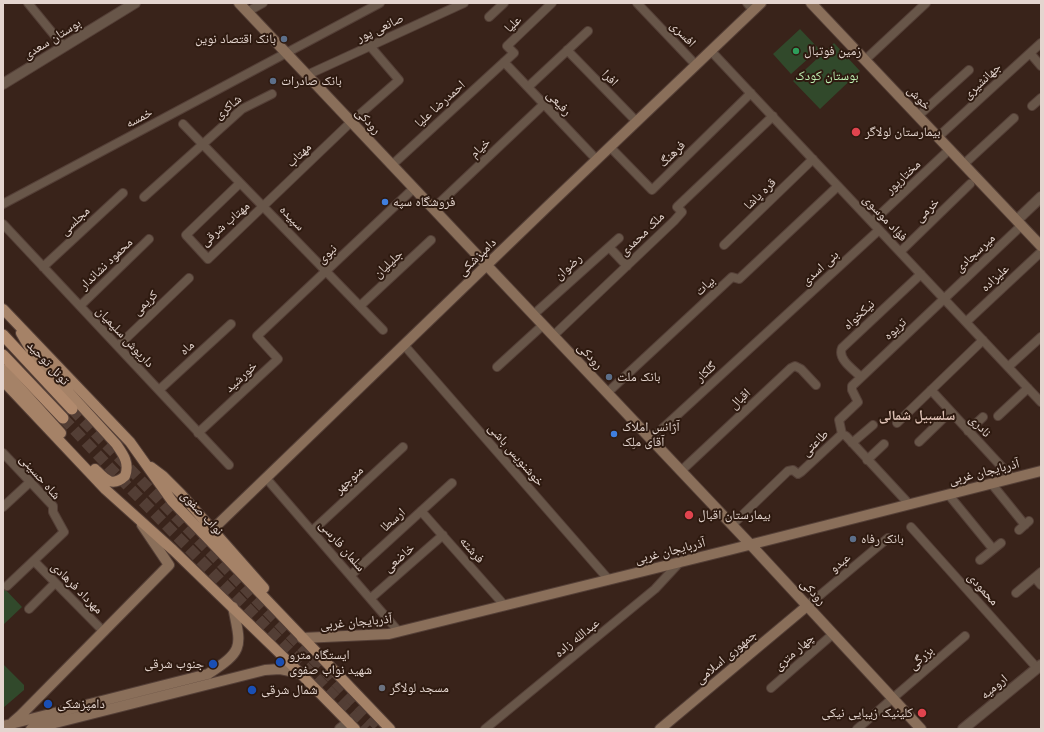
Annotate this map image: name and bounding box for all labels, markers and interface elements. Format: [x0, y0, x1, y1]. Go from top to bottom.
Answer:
street label: صانعی پور [354, 10, 406, 46]
street label: علیا [501, 12, 525, 36]
street label: بوستان سعدی [20, 15, 84, 63]
street label: افسری [667, 18, 699, 50]
place label: بانک اقتصاد نوین [195, 31, 276, 47]
marker: بانک اقتصاد نوین [279, 34, 289, 44]
place label: زمین فوتبال [804, 43, 861, 59]
marker: زمین فوتبال [791, 46, 801, 56]
street label: جهانشیری [960, 59, 1004, 103]
street label: افرا [599, 67, 621, 89]
park label: بوستان کودک [795, 68, 859, 84]
place label: بانک صادرات [281, 73, 342, 89]
marker: بانک صادرات [268, 76, 278, 86]
street label: احمدرضا علیا [412, 77, 468, 131]
street label: خوش [904, 83, 934, 113]
street label: رفیعی [543, 87, 575, 119]
street label: شاکری [211, 91, 245, 123]
street label: رودکی [352, 104, 384, 138]
street label: خمسه [123, 105, 155, 131]
place label: بیمارستان لولاگر [865, 124, 941, 140]
marker: بیمارستان لولاگر [850, 126, 862, 138]
street label: خیام [466, 135, 494, 161]
street label: فرهنگ [655, 138, 689, 170]
street label: مهتاب [283, 139, 315, 171]
street label: مختارپور [882, 157, 924, 197]
street label: قره پاشا [741, 175, 779, 213]
street label: فؤاد موسوی [860, 191, 910, 245]
place label: فروشگاه سپه [393, 194, 455, 210]
street label: خرمی [911, 195, 943, 225]
marker: فروشگاه سپه [380, 197, 390, 207]
street label: مهتاب شرقی [197, 198, 253, 250]
street label: سپیده [276, 202, 308, 234]
street label: مجلسی [57, 203, 93, 239]
street label: ملک محمدی [616, 209, 668, 259]
street label: میرسجادی [951, 230, 999, 276]
street label: محمود نشاندار [76, 235, 136, 293]
street label: دامپزشکی [454, 235, 500, 279]
street label: نبوی [314, 241, 340, 267]
street label: جلیلیان [370, 246, 406, 282]
street label: بنی اسدی [798, 247, 842, 289]
street label: رضوان [551, 250, 585, 284]
street label: علیزاده [977, 261, 1013, 295]
street label: بیات [692, 273, 718, 299]
street label: کریمی [129, 287, 161, 319]
street label: نیکخواه [840, 297, 878, 333]
street label: داریوش سلیمیان [93, 303, 157, 371]
street label: تریوه [880, 315, 910, 343]
street label: ماه [176, 337, 198, 359]
street label: تونل توحید [24, 338, 72, 388]
street label: رودکی [574, 339, 606, 373]
street label: خورشید [222, 358, 260, 396]
street label: گلکار [692, 359, 720, 385]
place label: بانک ملت [617, 369, 661, 385]
marker: بانک ملت [604, 372, 614, 382]
street label: اقبال [726, 385, 754, 413]
district label: سلسبیل شمالی [879, 408, 955, 424]
street label: نادری [966, 411, 994, 441]
place label: آژانس املاک آقای ملِک [622, 419, 680, 450]
street label: خوشنویس باشی [484, 420, 548, 490]
street label: طاعتی [798, 426, 832, 460]
marker: آژانس املاک آقای ملِک [609, 429, 619, 439]
street label: شاه حسینی [16, 451, 64, 503]
street label: آذربایجان غربی [947, 456, 1021, 488]
street label: منوچهر [331, 463, 367, 497]
street label: نواب صفوی [177, 487, 227, 539]
street label: ارسطا [377, 505, 409, 535]
place label: بیمارستان اقبال [698, 507, 771, 523]
marker: بیمارستان اقبال [683, 509, 695, 521]
street label: سلمان فارسی [316, 517, 368, 575]
place label: بانک رفاه [861, 531, 904, 547]
street label: فرشته [456, 534, 488, 566]
marker: بانک رفاه [848, 534, 858, 544]
street label: آذربایجان غربی [633, 535, 707, 567]
street label: خاضعی [380, 540, 418, 576]
street label: عبدو [826, 550, 854, 576]
street label: مهرداد فرهادی [48, 559, 106, 617]
street label: محمودی [964, 569, 1002, 609]
street label: رودکی [797, 575, 829, 609]
street label: آذربایجان غربی [319, 611, 393, 633]
street label: عبدالله زاده [551, 615, 603, 661]
street label: جمهوری اسلامی [692, 627, 760, 687]
street label: چهار متری [770, 630, 818, 674]
street label: بزرگی [905, 643, 937, 673]
place label: ایستگاه مترو شهید نواب صفوی [289, 647, 372, 678]
place label: جنوب شرقی [144, 656, 204, 672]
marker: ایستگاه مترو شهید نواب صفوی [274, 656, 286, 668]
marker: جنوب شرقی [207, 658, 219, 670]
street label: ارومیه [977, 671, 1011, 703]
place label: مسجد لولاگر [390, 680, 449, 696]
place label: شمال شرقی [261, 682, 317, 698]
marker: مسجد لولاگر [377, 683, 387, 693]
marker: شمال شرقی [246, 684, 258, 696]
place label: دامپزشکی [57, 696, 105, 712]
marker: دامپزشکی [42, 698, 54, 710]
place label: کلینیک زیبایی نیکی [821, 705, 913, 721]
marker: کلینیک زیبایی نیکی [916, 707, 928, 719]

